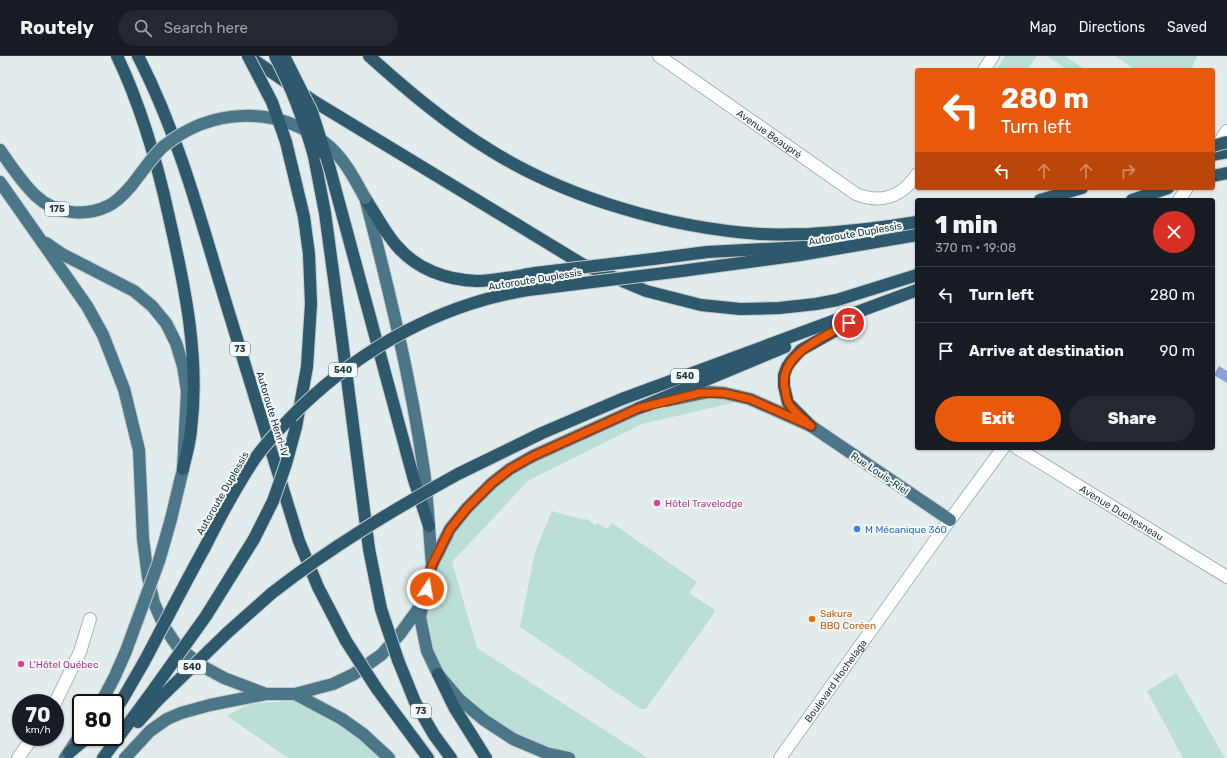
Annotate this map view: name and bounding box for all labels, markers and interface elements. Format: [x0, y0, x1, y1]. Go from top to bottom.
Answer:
search box [118, 10, 398, 46]
text: Routely [20, 16, 94, 39]
icon: search [132, 17, 154, 39]
text: Search here [164, 19, 248, 37]
text: Map [1030, 19, 1057, 36]
text: Directions [1079, 19, 1145, 36]
text: Saved [1167, 19, 1207, 36]
text: 280 m [1001, 82, 1089, 115]
icon: left [935, 84, 987, 136]
street label: Avenue Beaupré [734, 107, 804, 161]
text: Turn left [1001, 116, 1071, 138]
icon: left [991, 160, 1013, 182]
icon: ahead [1033, 160, 1055, 182]
icon: ahead [1075, 160, 1097, 182]
icon: right [1117, 160, 1139, 182]
road number: 175 [45, 202, 69, 216]
text: 1 min [935, 211, 998, 239]
button: close [1153, 211, 1195, 253]
street label: Autoroute Duplessis [808, 220, 903, 248]
text: 370 m · 19:08 [935, 240, 1016, 255]
street label: Autoroute Duplessis [488, 267, 583, 293]
icon: left [935, 284, 957, 306]
text: Turn left [969, 286, 1034, 304]
text: 280 m [1150, 286, 1195, 304]
pin [832, 306, 866, 340]
icon: arrive [838, 312, 860, 334]
icon: arrive [935, 340, 957, 362]
road number: 73 [230, 342, 250, 356]
text: Arrive at destination [969, 342, 1124, 360]
text: 90 m [1160, 342, 1195, 360]
road number: 540 [329, 363, 357, 377]
road number: 540 [671, 369, 699, 383]
street label: Autoroute Henri-IV [253, 370, 291, 459]
button: Exit [935, 396, 1061, 442]
button: Share [1069, 396, 1195, 442]
street label: Autoroute Duplessis [194, 450, 252, 537]
street label: Rue Louis-Riel [848, 450, 911, 498]
street label: Avenue Duchesneau [1077, 483, 1165, 543]
marker: Hôtel Travelodge [652, 498, 662, 508]
place label: Hôtel Travelodge [665, 498, 743, 510]
marker: M Mécanique 360 [852, 524, 862, 534]
place label: M Mécanique 360 [865, 524, 947, 536]
position arrow [406, 568, 448, 610]
place label: Sakura BBQ Coréen [820, 608, 876, 632]
marker: Sakura BBQ Coréen [807, 614, 817, 624]
street label: Boulevard Hochelaga [802, 637, 870, 725]
marker: L'Hôtel Québec [16, 659, 26, 669]
place label: L'Hôtel Québec [29, 659, 99, 671]
road number: 540 [178, 660, 206, 674]
speed limit sign: 80 [72, 694, 124, 746]
text: 70 [25, 703, 51, 727]
road number: 73 [411, 704, 431, 718]
text: km/h [26, 724, 50, 736]

